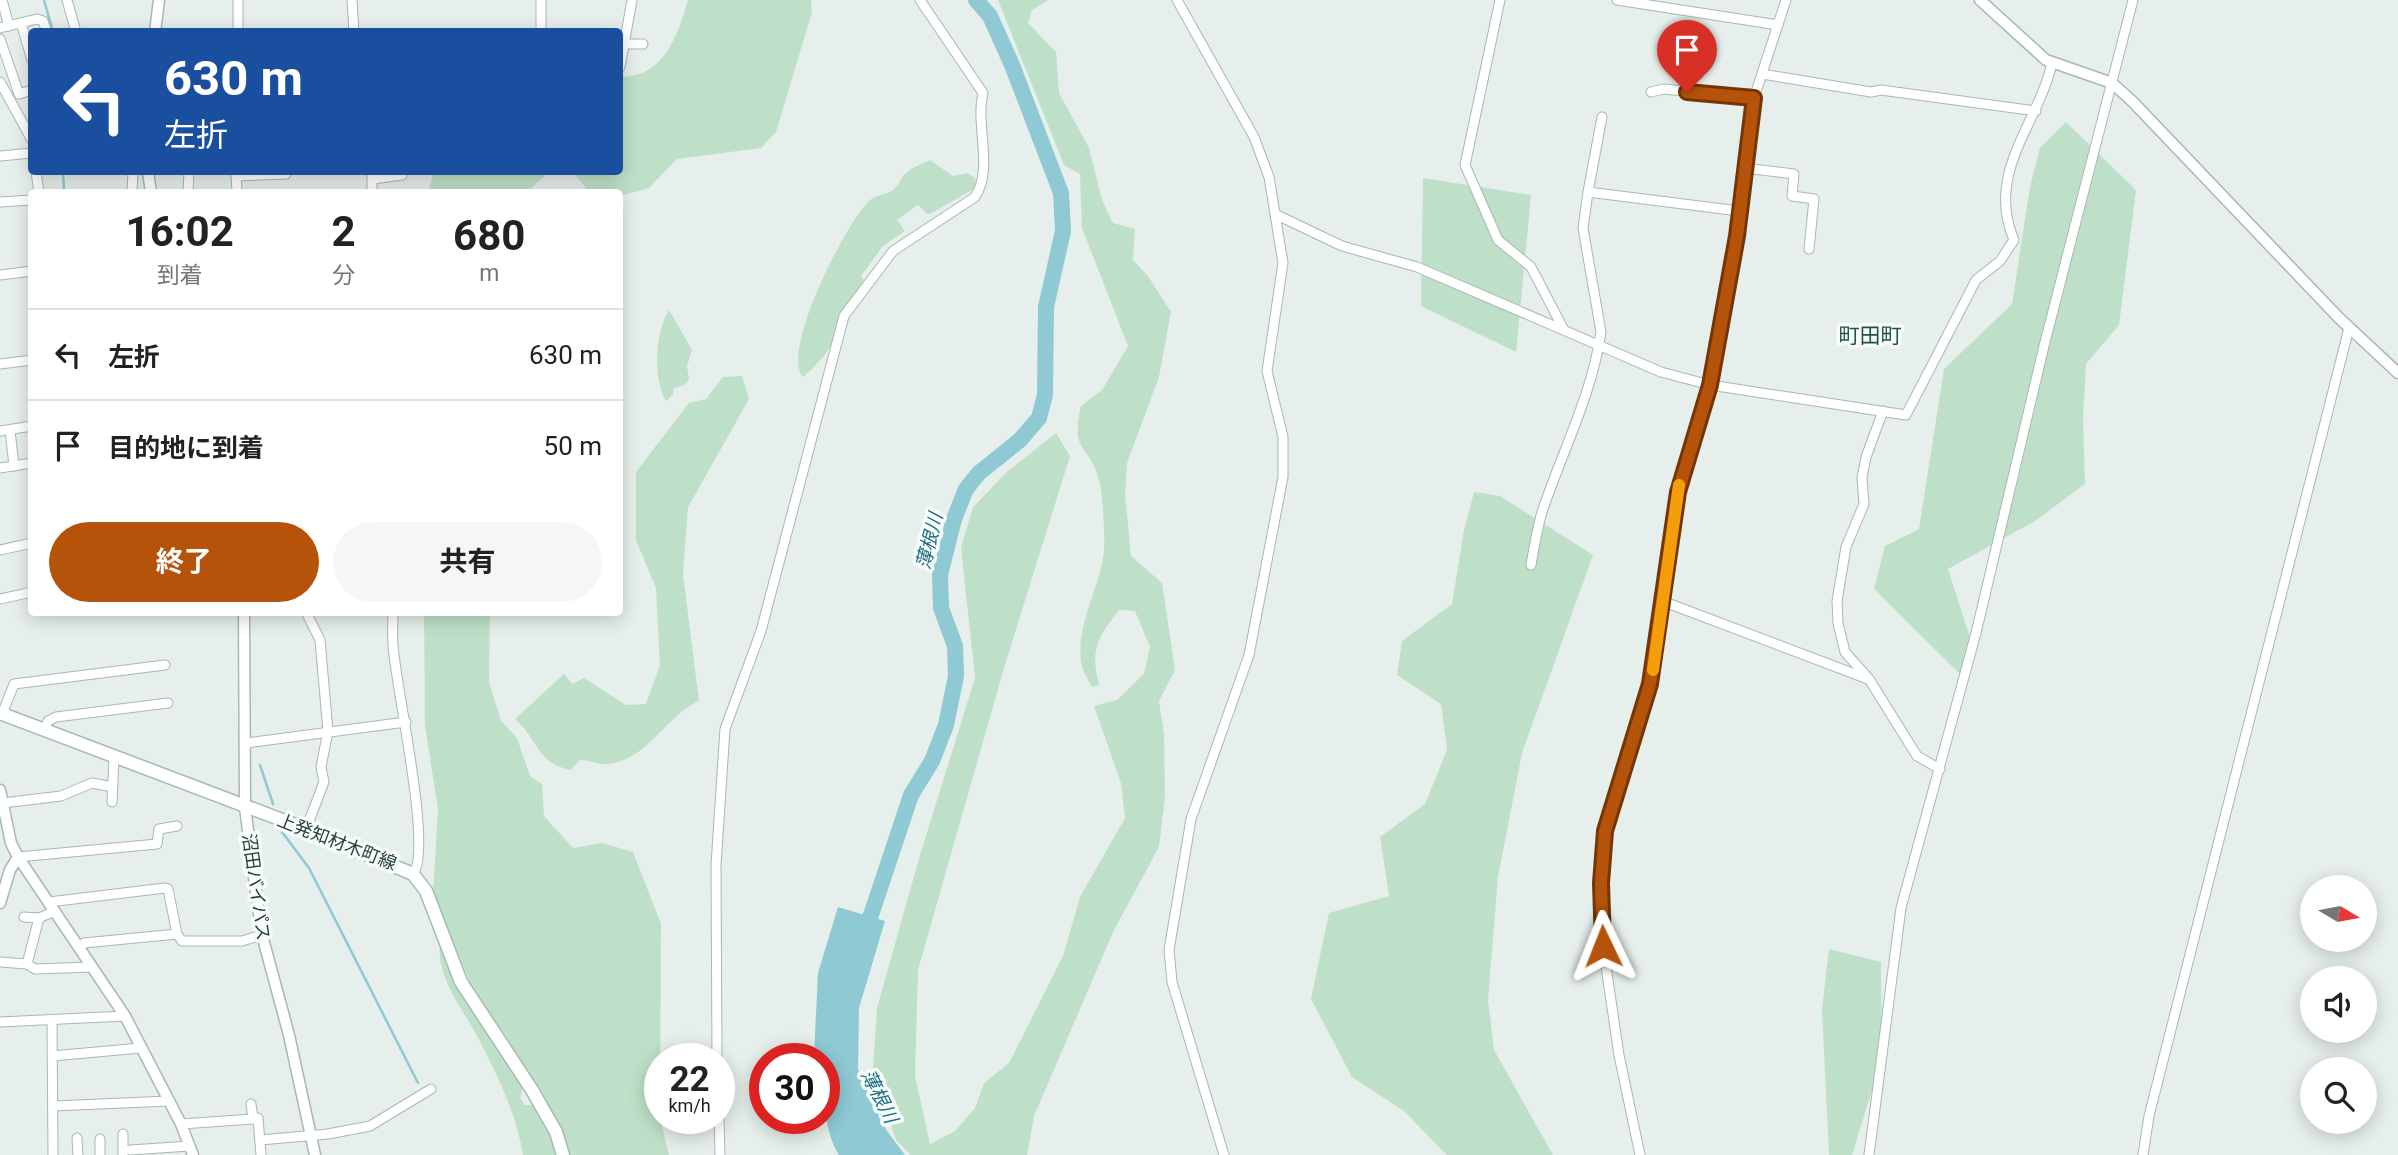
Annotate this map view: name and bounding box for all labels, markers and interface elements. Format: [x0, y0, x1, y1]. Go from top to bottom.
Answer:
pin [1657, 20, 1717, 92]
icon: arrive [1668, 31, 1706, 69]
text: 630 m [164, 50, 303, 107]
icon: left [49, 56, 140, 147]
text: 左折 [164, 116, 228, 154]
text: 16:02 [126, 207, 234, 256]
text: 2 [331, 207, 356, 256]
text: 680 [453, 211, 525, 260]
text: m [479, 260, 499, 287]
text: 到着 [157, 262, 203, 289]
text: 分 [332, 262, 355, 289]
district label: 町田町 [1839, 324, 1902, 348]
icon: left [49, 336, 87, 374]
text: 630 m [529, 340, 602, 370]
text: 左折 [108, 342, 160, 372]
icon: arrive [49, 427, 87, 465]
text: 50 m [544, 431, 602, 461]
text: 目的地に到着 [108, 433, 264, 463]
water label: 薄根川 [911, 509, 948, 572]
button: 終了 [49, 522, 319, 602]
button: 共有 [333, 522, 602, 602]
street label: 上発知材木町線 [275, 809, 400, 874]
street label: 沼田バイパス [239, 832, 274, 942]
north arrow [2300, 875, 2376, 952]
map controls [2300, 875, 2377, 1134]
position arrow [1566, 909, 1640, 983]
button: sound [2300, 966, 2377, 1043]
speed limit sign: 30 [749, 1043, 840, 1134]
button: search [2300, 1057, 2377, 1134]
text: 22 [669, 1059, 710, 1100]
water label: 薄根川 [856, 1066, 904, 1129]
text: km/h [668, 1095, 711, 1116]

